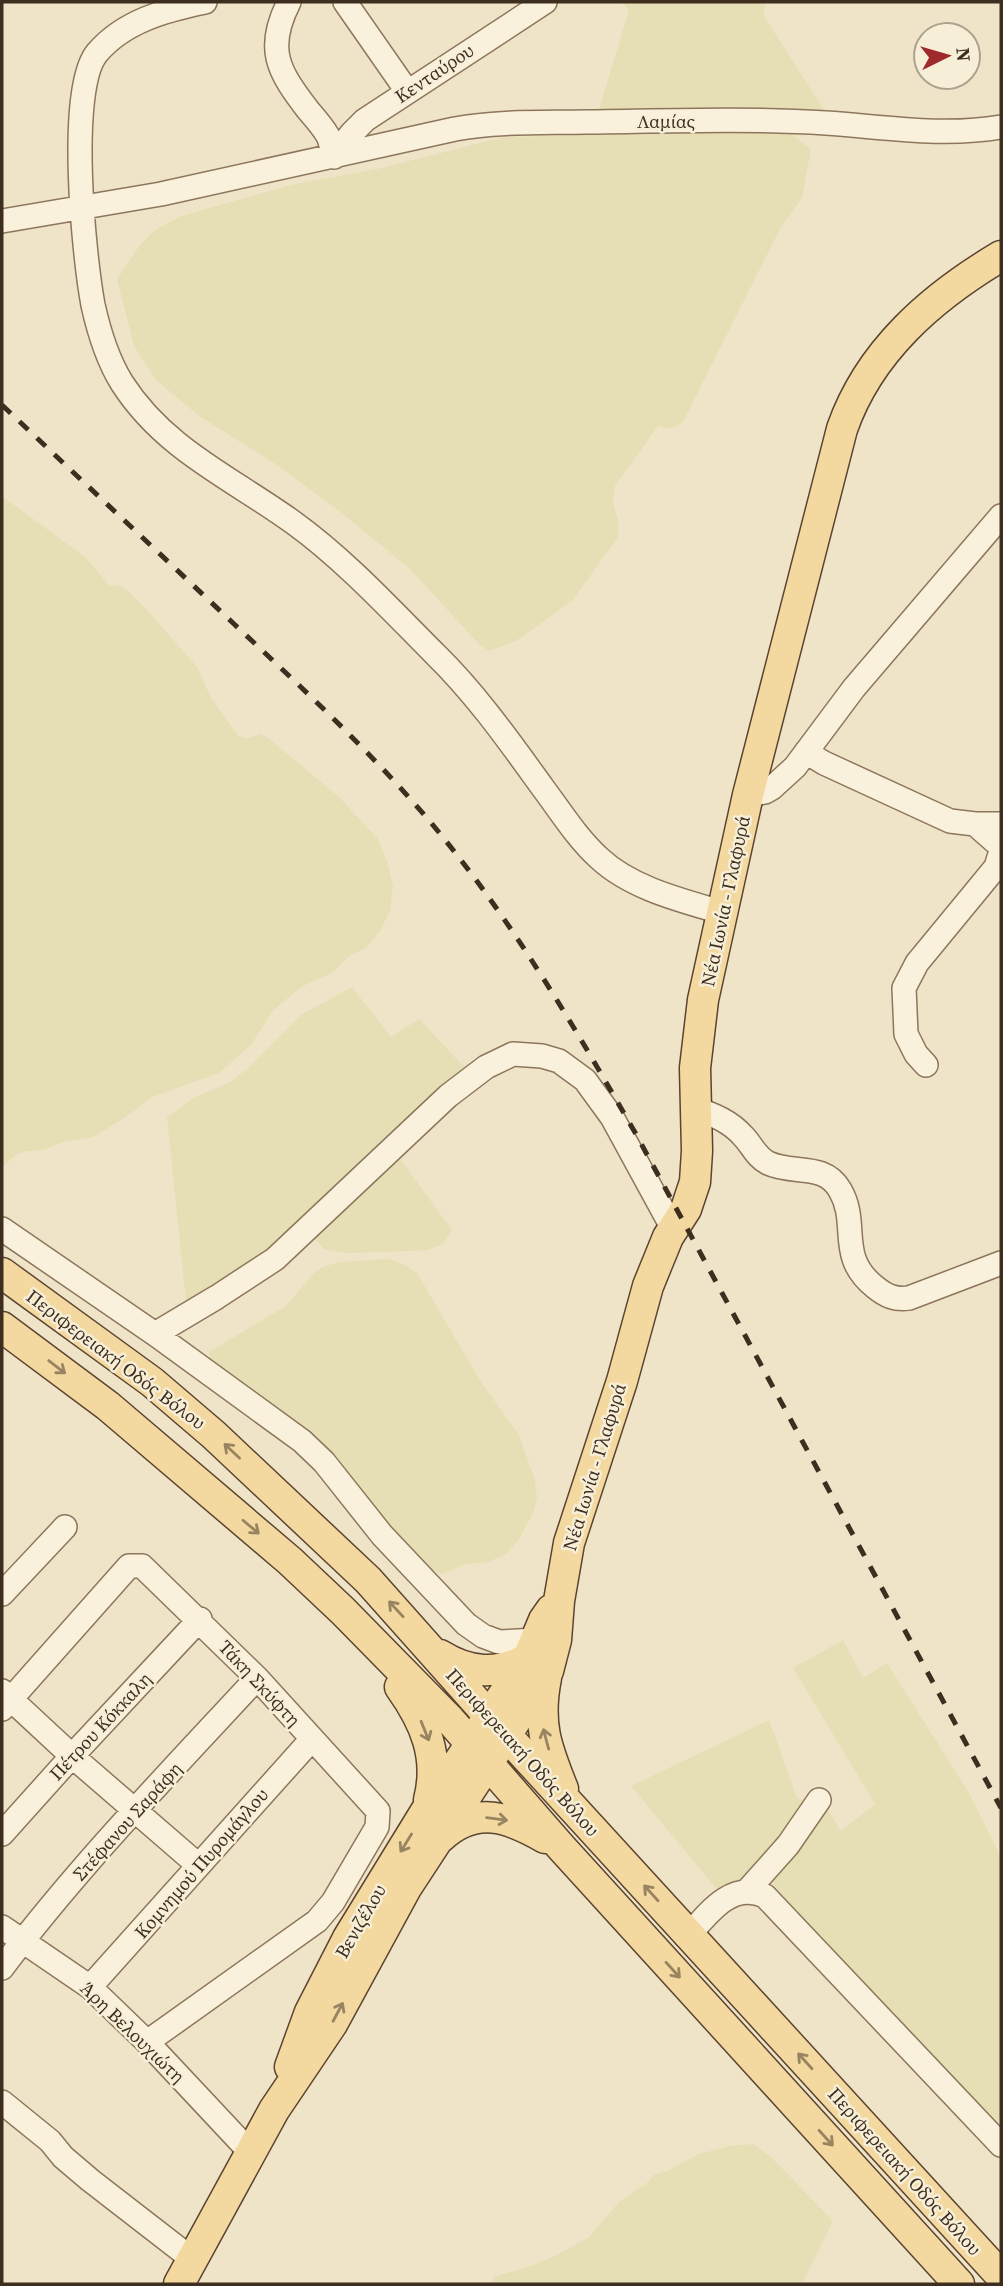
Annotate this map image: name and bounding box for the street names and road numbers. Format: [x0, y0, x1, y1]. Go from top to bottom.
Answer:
street label: Κενταύρου [389, 37, 479, 109]
street label: Λαμίας [637, 108, 695, 134]
street label: Νέα Ιωνία - Γλαφυρά [694, 813, 756, 989]
street label: Περιφερειακή Οδός Βόλου [21, 1283, 211, 1435]
street label: Νέα Ιωνία - Γλαφυρά [556, 1380, 632, 1554]
street label: Τάκη Σκύφτη [213, 1634, 307, 1732]
street label: Περιφερειακή Οδός Βόλου [440, 1662, 606, 1842]
street label: Πέτρου Κόκκαλη [43, 1666, 157, 1786]
street label: Στέφανου Σαράφη [67, 1756, 187, 1886]
street label: Κομνημού Πυρομάγλου [128, 1782, 274, 1944]
street label: Βενιζέλου [328, 1879, 392, 1963]
street label: Άρη Βελουχιώτη [75, 1975, 191, 2089]
street label: Περιφερειακή Οδός Βόλου [822, 2081, 988, 2261]

